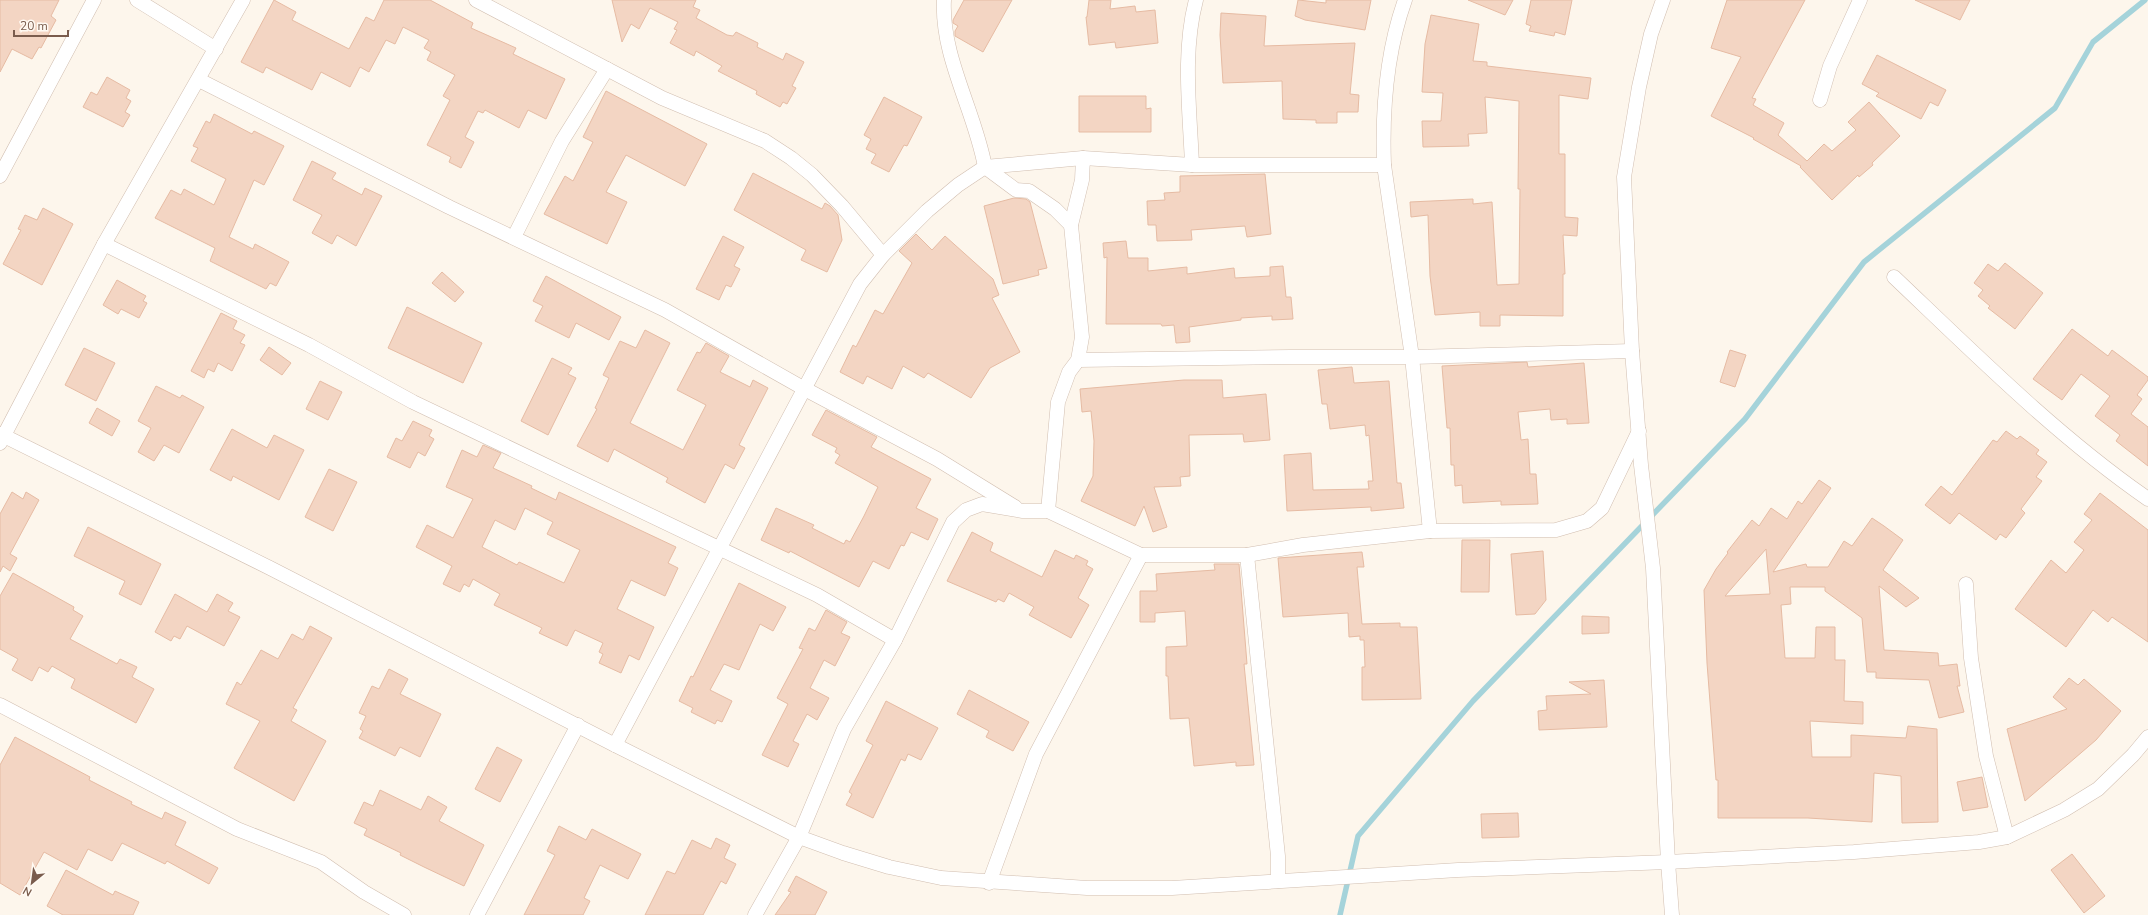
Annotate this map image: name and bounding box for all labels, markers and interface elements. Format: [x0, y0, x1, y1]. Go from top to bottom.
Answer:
scale bar [14, 12, 68, 38]
text: 20 m [20, 18, 48, 34]
north arrow [12, 863, 52, 903]
text: N [20, 883, 35, 900]

